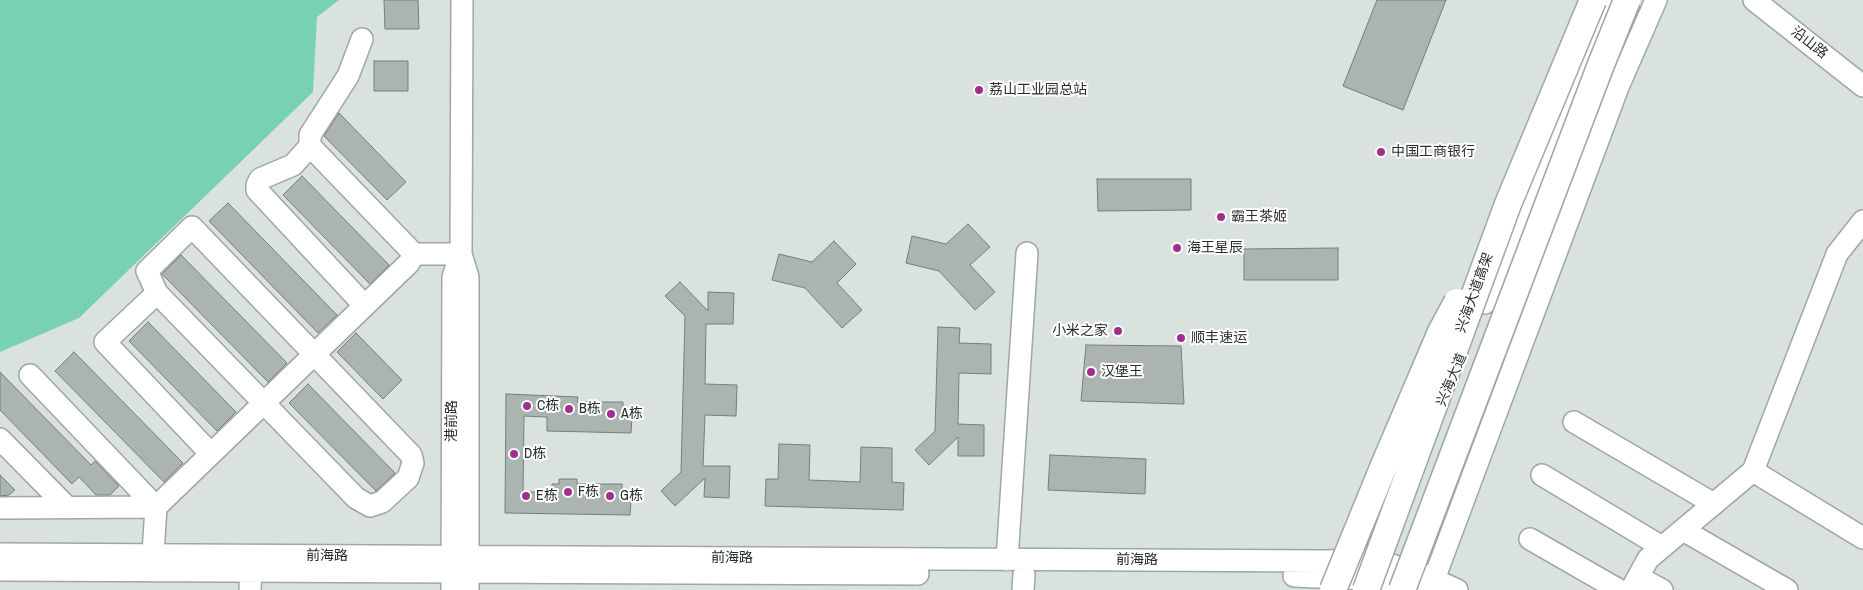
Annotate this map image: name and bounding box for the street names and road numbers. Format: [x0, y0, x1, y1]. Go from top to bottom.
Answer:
street label: 沿山路 [1787, 23, 1831, 63]
street label: 兴海大道高架 [1453, 251, 1497, 335]
street label: 兴海大道 [1433, 351, 1471, 409]
street label: 港前路 [444, 400, 460, 442]
street label: 前海路 [306, 548, 348, 564]
street label: 前海路 [711, 550, 753, 566]
street label: 前海路 [1116, 552, 1158, 568]

